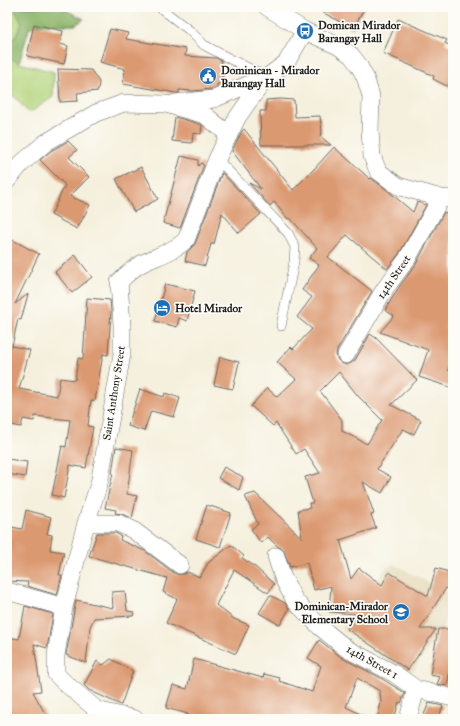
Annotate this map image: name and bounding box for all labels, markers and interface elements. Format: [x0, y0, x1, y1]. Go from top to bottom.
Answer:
place label: Domican Mirador Barangay Hall [318, 19, 401, 46]
bus stop icon: Domican Mirador Barangay Hall [295, 21, 315, 41]
place label: Dominican - Mirador Barangay Hall [221, 64, 320, 91]
public building icon: Dominican - Mirador Barangay Hall [198, 66, 218, 86]
street label: 14th Street [375, 252, 413, 301]
hotel icon: Hotel Mirador [152, 298, 172, 318]
place label: Hotel Mirador [175, 302, 243, 315]
street label: Saint Anthony Street [100, 345, 128, 441]
place label: Dominican-Mirador Elementary School [294, 600, 389, 627]
school or university icon: Dominican-Mirador Elementary School [391, 602, 411, 622]
street label: 14th Street 1 [344, 643, 400, 681]

